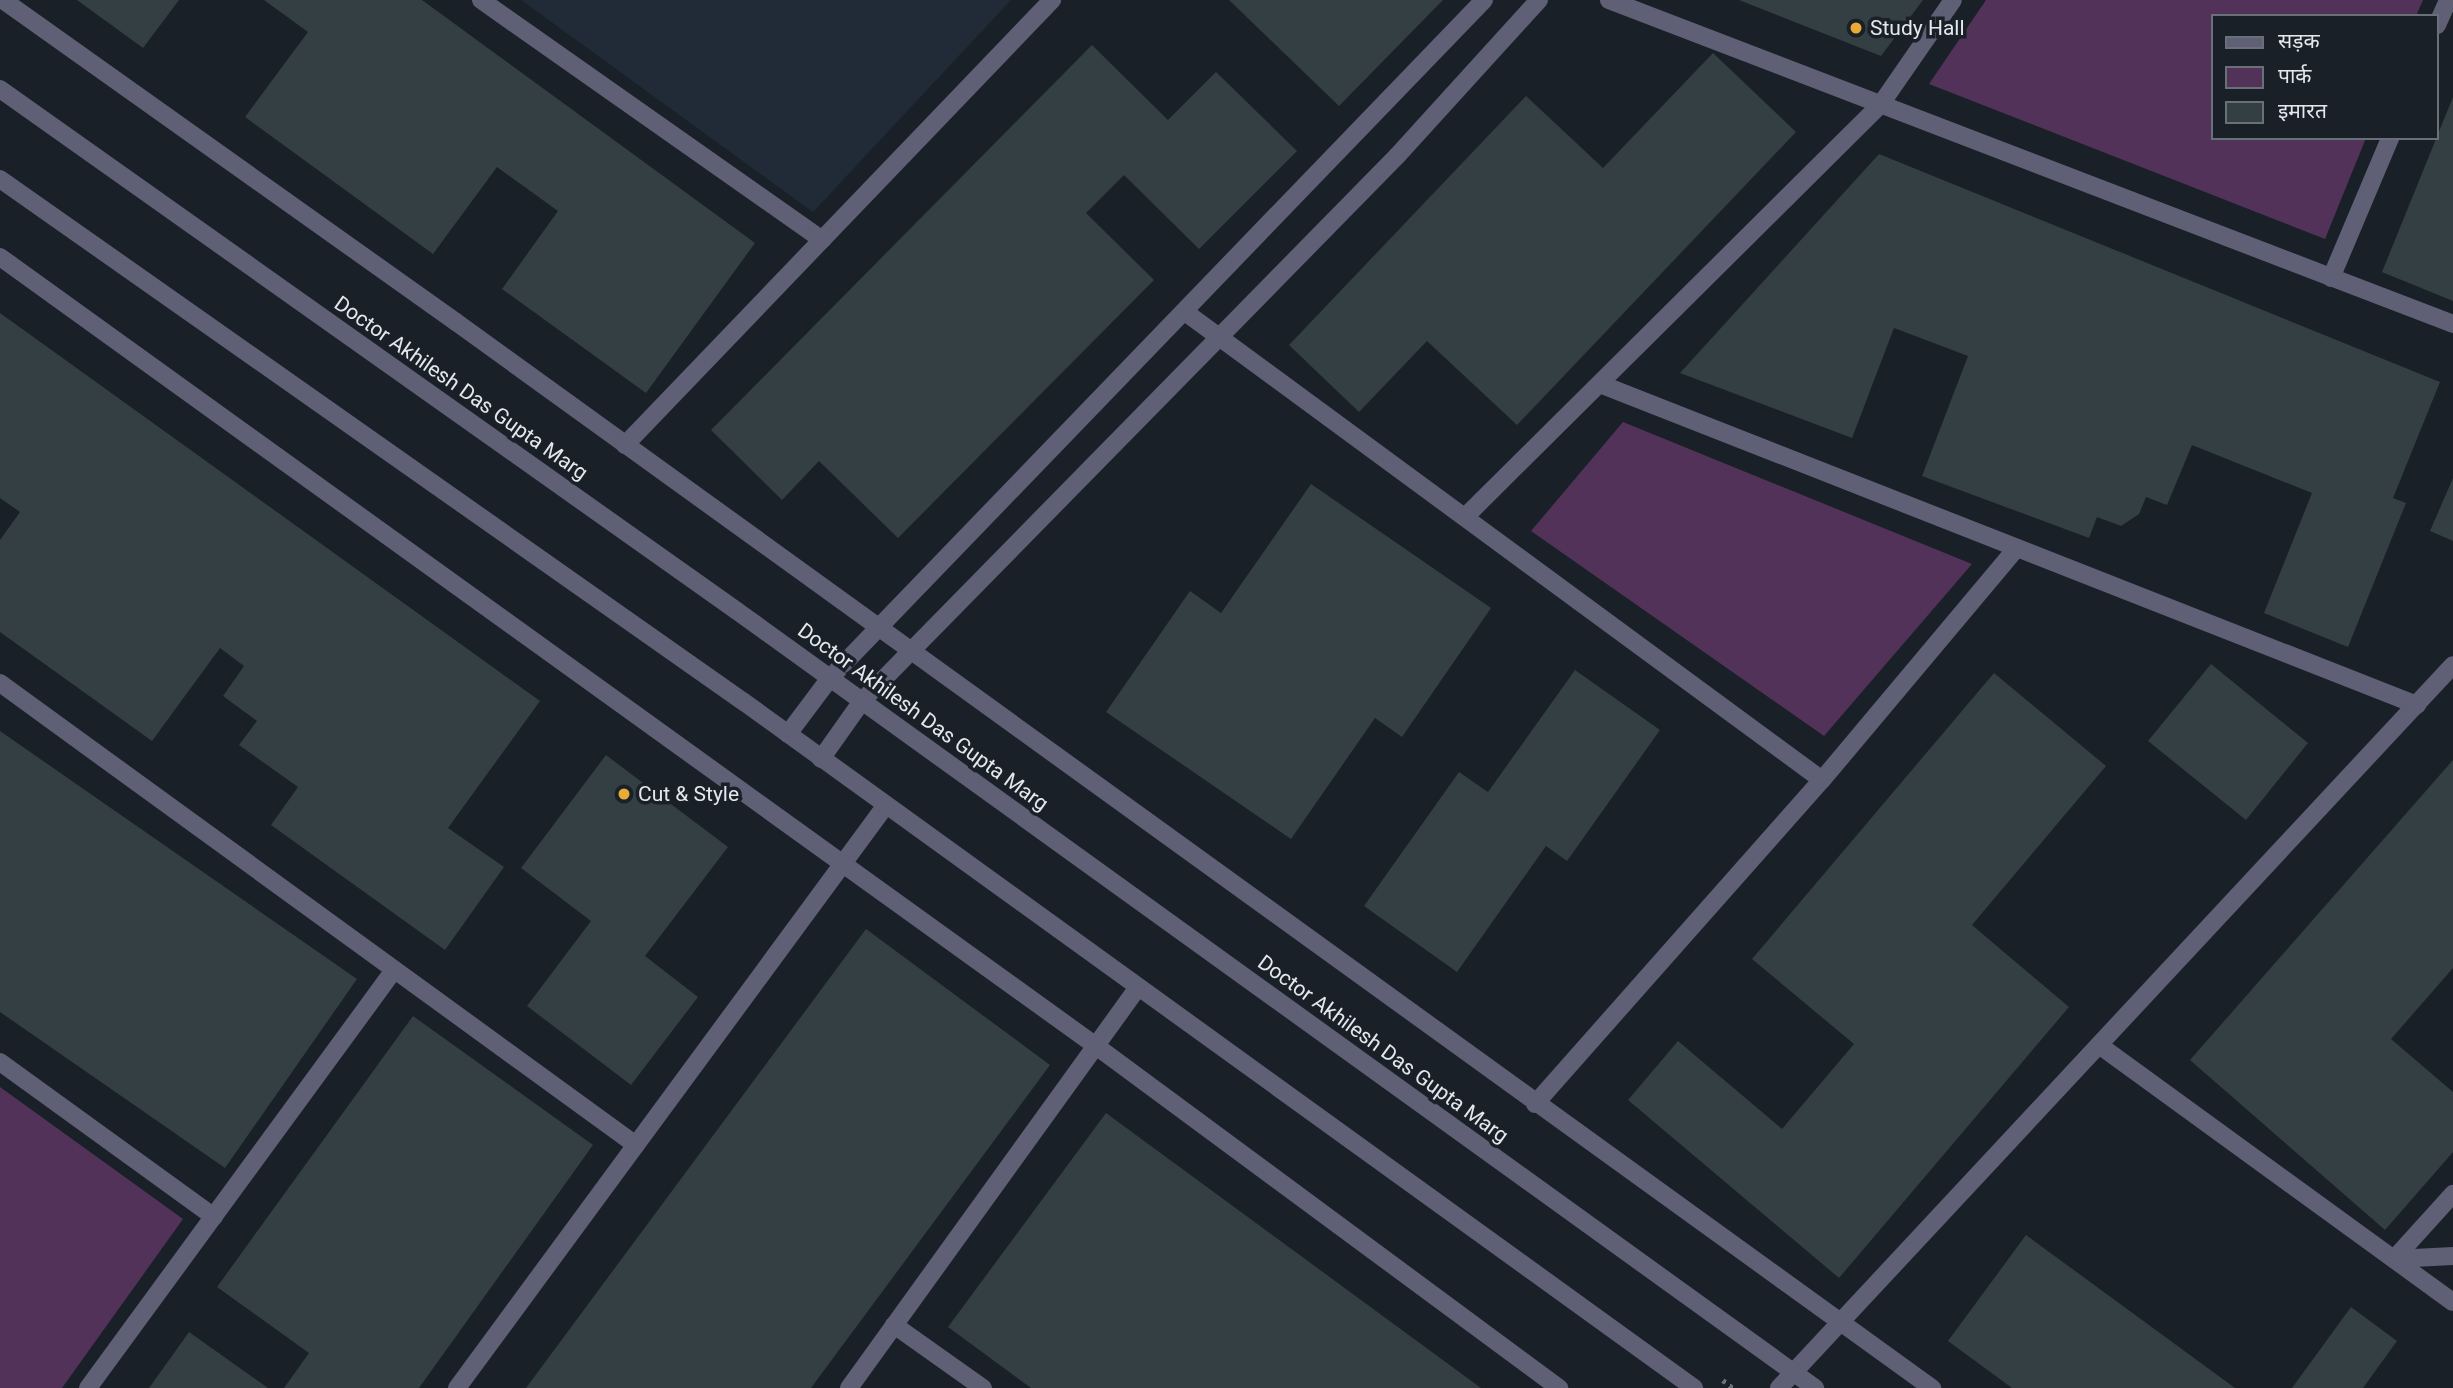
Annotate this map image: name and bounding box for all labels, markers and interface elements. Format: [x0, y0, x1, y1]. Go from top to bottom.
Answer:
legend [2212, 14, 2439, 140]
place label: Study Hall [1870, 15, 1965, 41]
marker: Study Hall [1848, 20, 1864, 36]
text: सड़क [2278, 29, 2320, 53]
text: पार्क [2278, 64, 2312, 88]
text: इमारत [2278, 99, 2327, 123]
street label: Doctor Akhilesh Das Gupta Marg [329, 291, 593, 485]
street label: Doctor Akhilesh Das Gupta Marg [793, 618, 1053, 816]
place label: Cut & Style [638, 781, 739, 807]
marker: Cut & Style [616, 786, 632, 802]
street label: Doctor Akhilesh Das Gupta Marg [1253, 950, 1513, 1148]

